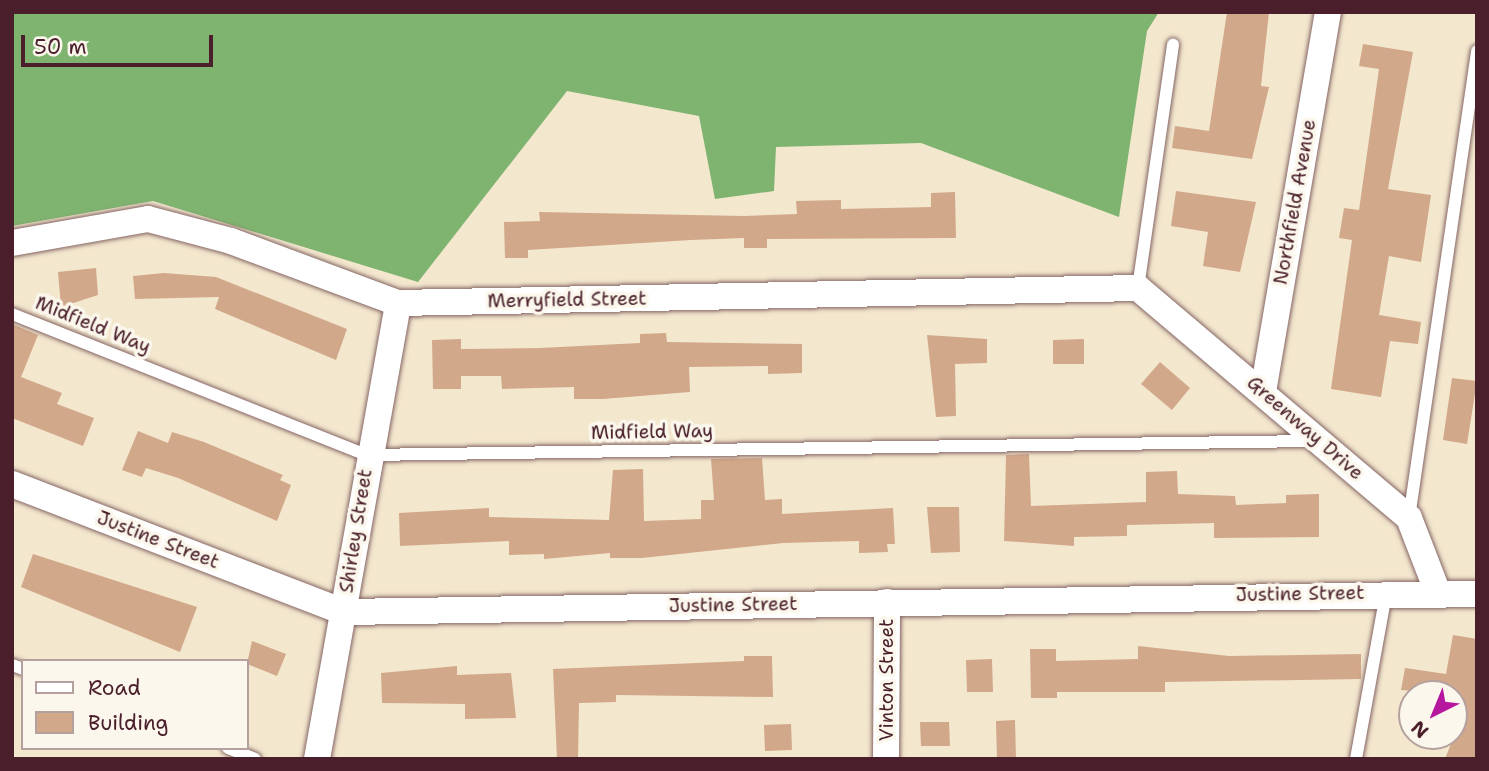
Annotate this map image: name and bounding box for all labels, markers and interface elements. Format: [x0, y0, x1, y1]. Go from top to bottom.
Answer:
scale bar [24, 21, 217, 65]
text: 50 m [34, 33, 87, 61]
street label: Northfield Avenue [1269, 118, 1321, 286]
street label: Merryfield Street [487, 287, 647, 313]
street label: Midfield Way [32, 292, 154, 358]
street label: Greenway Drive [1242, 371, 1368, 485]
street label: Midfield Way [591, 420, 713, 444]
street label: Shirley Street [335, 467, 377, 595]
street label: Justine Street [94, 506, 222, 574]
street label: Justine Street [1235, 581, 1365, 607]
street label: Justine Street [668, 592, 798, 618]
street label: Vinton Street [876, 619, 898, 741]
legend [21, 659, 248, 750]
text: Road [88, 674, 141, 702]
north arrow [1398, 680, 1468, 750]
text: Building [88, 709, 168, 737]
text: N [1406, 715, 1434, 744]

